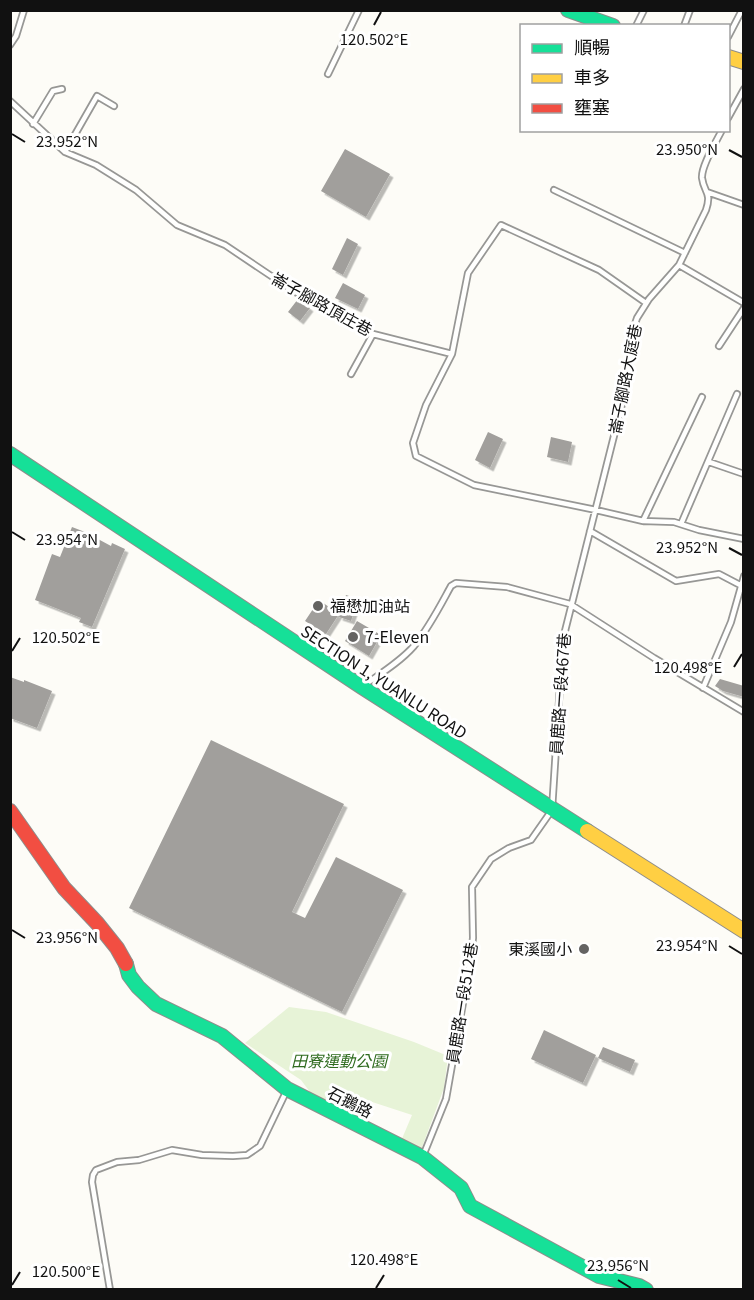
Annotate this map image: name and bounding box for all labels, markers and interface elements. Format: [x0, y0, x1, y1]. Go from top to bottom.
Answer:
legend [520, 24, 730, 132]
text: 120.502°E [340, 28, 408, 49]
text: 順暢 [574, 33, 610, 59]
text: 車多 [574, 63, 610, 89]
text: 壅塞 [574, 93, 610, 119]
text: 23.952°N [36, 130, 98, 151]
text: 23.950°N [656, 138, 718, 159]
street label: 崙子腳路頂庄巷 [268, 265, 377, 341]
street label: 崙子腳路大庭巷 [602, 322, 646, 436]
text: 23.954°N [36, 528, 98, 549]
text: 23.952°N [656, 536, 718, 557]
place label: 福懋加油站 [330, 593, 410, 617]
marker: 福懋加油站 [311, 599, 325, 613]
street label: SECTION 1, YUANLU ROAD [297, 618, 472, 744]
place label: 7-Eleven [365, 624, 429, 648]
text: 120.502°E [32, 626, 100, 647]
marker: 7-Eleven [346, 630, 360, 644]
street label: 員鹿路一段467巷 [543, 632, 575, 756]
text: 120.498°E [654, 656, 722, 677]
text: 23.956°N [36, 926, 98, 947]
text: 23.954°N [656, 934, 718, 955]
place label: 東溪國小 [508, 936, 572, 960]
street label: 員鹿路一段512巷 [440, 940, 482, 1065]
marker: 東溪國小 [577, 942, 591, 956]
park label: 田寮運動公園 [291, 1048, 389, 1072]
street label: 石鵝路 [324, 1080, 377, 1123]
text: 120.498°E [350, 1248, 418, 1269]
text: 23.956°N [587, 1254, 649, 1275]
text: 120.500°E [32, 1260, 100, 1281]

